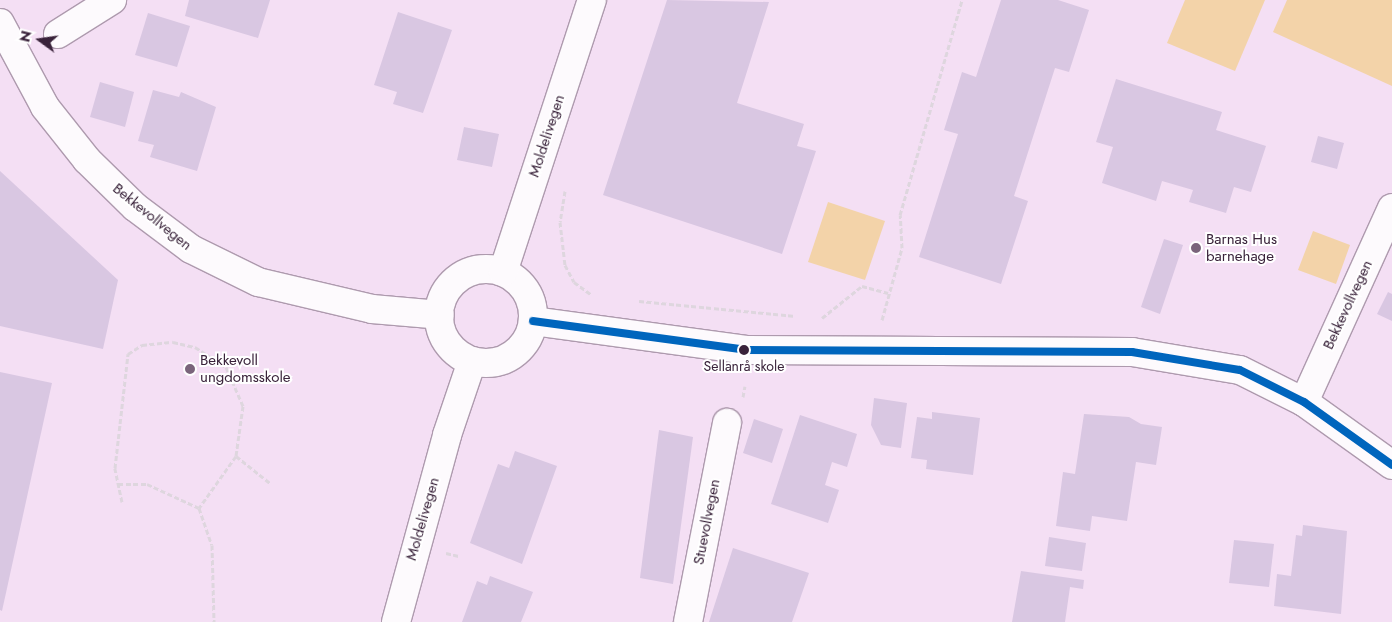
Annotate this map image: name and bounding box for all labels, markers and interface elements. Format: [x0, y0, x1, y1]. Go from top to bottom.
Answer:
north arrow [15, 15, 65, 65]
text: N [14, 29, 36, 44]
street label: Moldelivegen [525, 92, 569, 180]
street label: Bekkevollvegen [109, 180, 195, 254]
place label: Barnas Hus barnehage [1206, 230, 1277, 265]
marker: Barnas Hus barnehage [1190, 242, 1202, 254]
street label: Bekkevollvegen [1319, 258, 1377, 352]
marker: Sellanrå skole [739, 345, 749, 355]
place label: Bekkevoll ungdomsskole [200, 351, 291, 386]
place label: Sellanrå skole [704, 358, 784, 374]
marker: Bekkevoll ungdomsskole [184, 363, 196, 375]
street label: Moldelivegen [403, 475, 443, 563]
street label: Stuevollvegen [690, 478, 724, 566]

